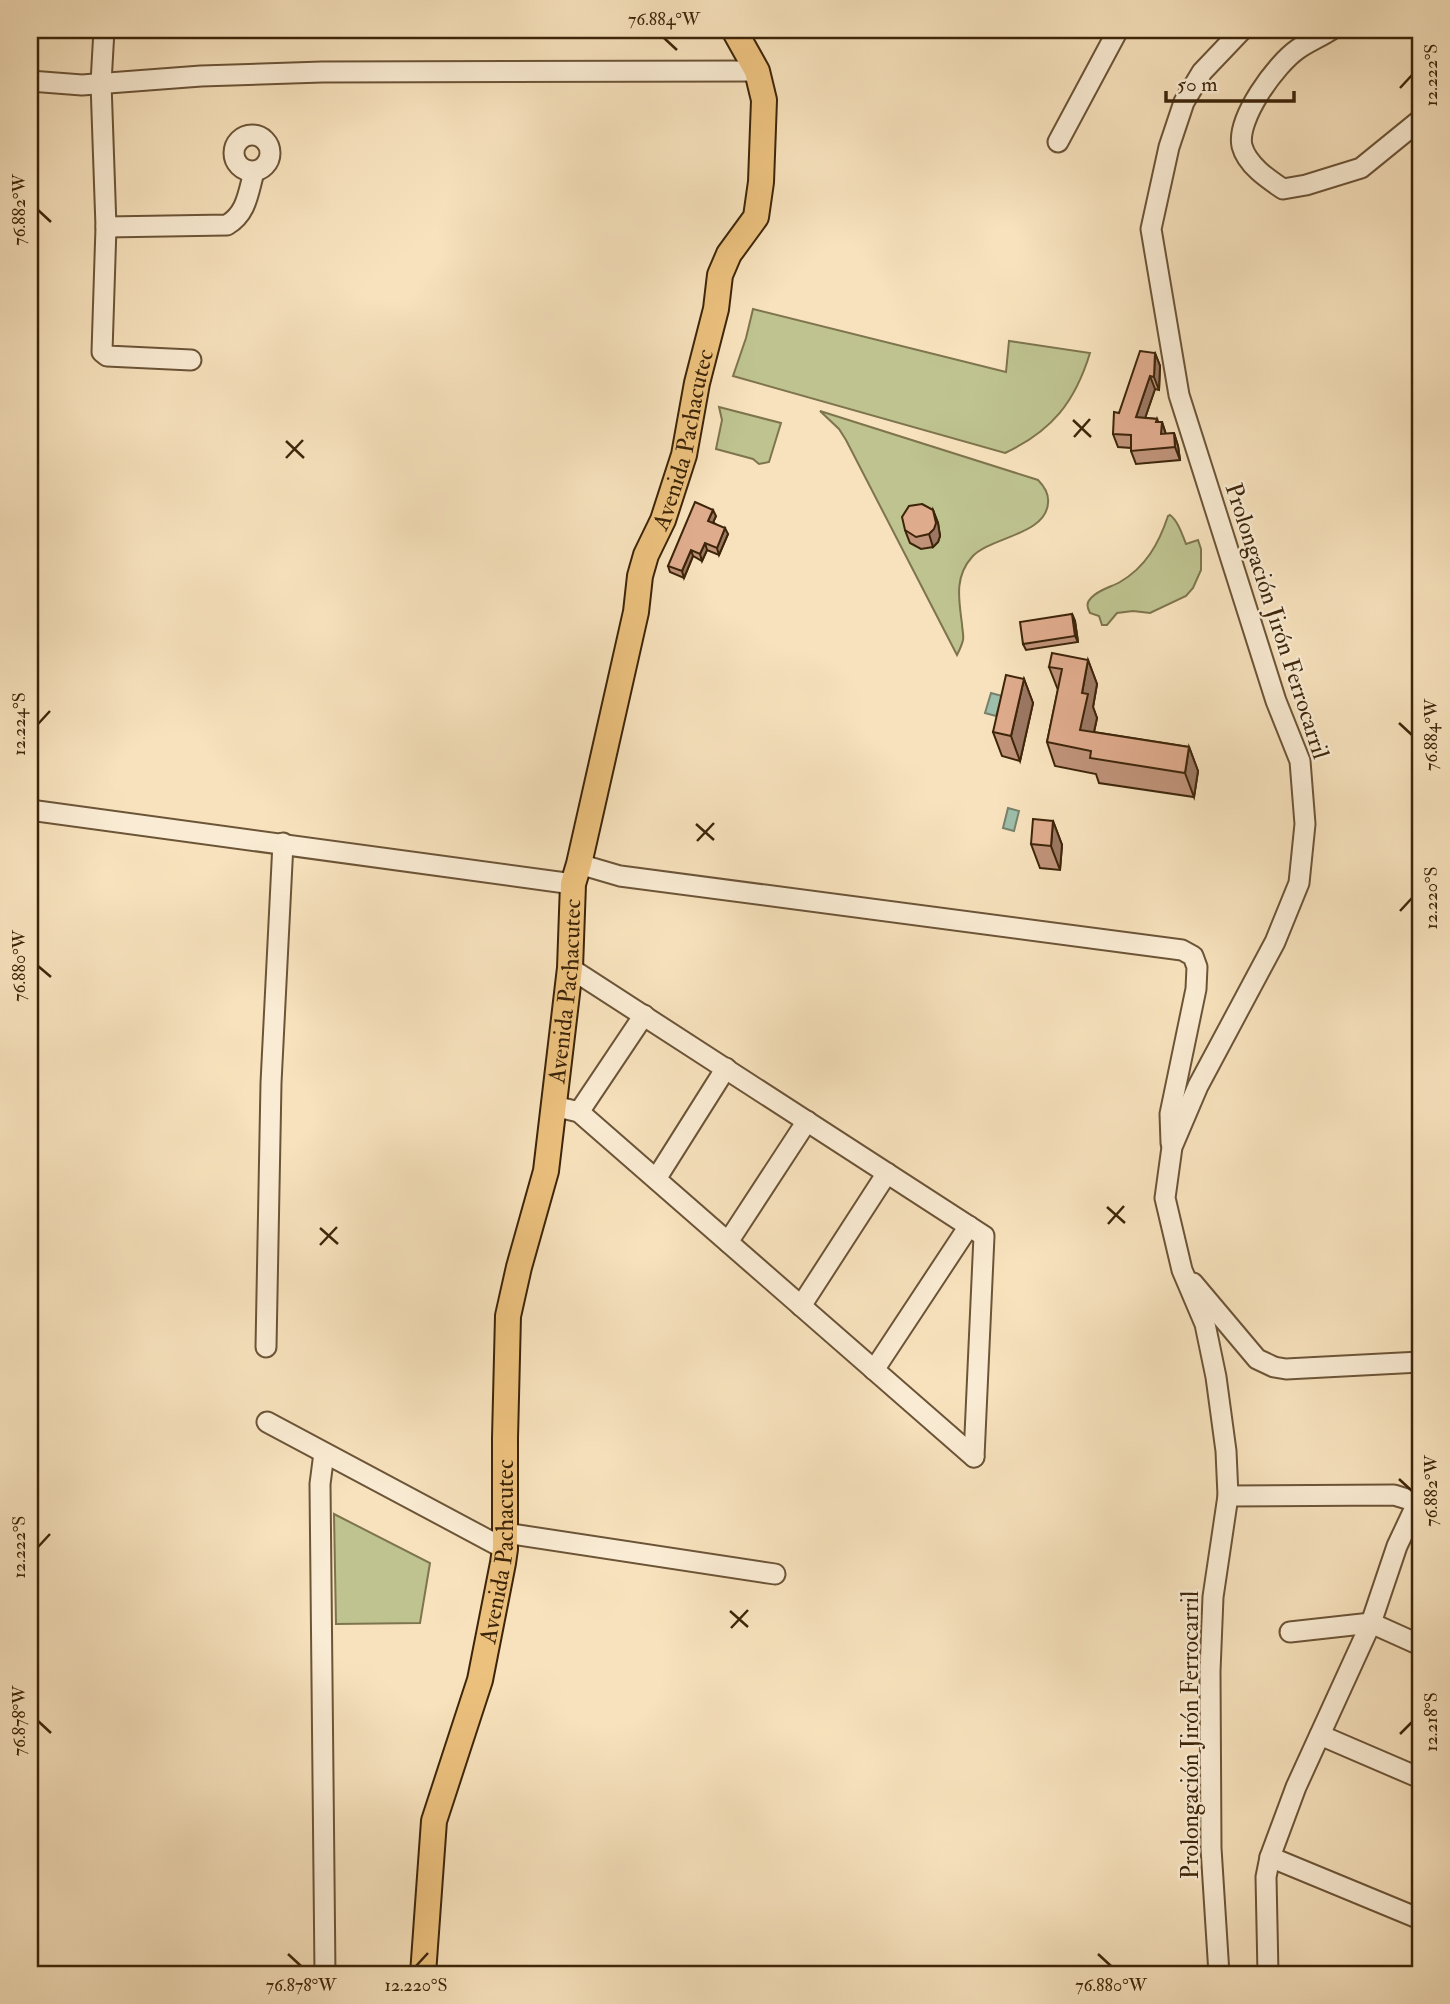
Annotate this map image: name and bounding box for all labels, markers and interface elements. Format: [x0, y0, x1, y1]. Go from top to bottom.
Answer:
text: 76.884°W [628, 8, 701, 31]
text: 12.222°S [1420, 44, 1443, 106]
scale bar [1166, 60, 1294, 104]
text: 50 m [1177, 71, 1218, 98]
text: 76.882°W [8, 174, 31, 246]
street label: Avenida Pachacutec [645, 345, 721, 536]
street label: Prolongación Jirón Ferrocarril [1218, 479, 1336, 763]
text: 12.224°S [8, 692, 31, 756]
text: 76.884°W [1420, 698, 1443, 771]
text: 12.220°S [1420, 867, 1443, 929]
street label: Avenida Pachacutec [541, 898, 588, 1086]
text: 76.880°W [8, 930, 31, 1002]
text: 76.882°W [1420, 1455, 1443, 1527]
street label: Avenida Pachacutec [472, 1459, 521, 1647]
text: 12.222°S [8, 1516, 31, 1578]
street label: Prolongación Jirón Ferrocarril [1175, 1591, 1206, 1879]
text: 76.878°W [8, 1685, 31, 1756]
text: 12.218°S [1420, 1692, 1443, 1752]
text: 76.878°W [266, 1974, 337, 1997]
text: 12.220°S [385, 1974, 447, 1997]
text: 76.880°W [1075, 1974, 1147, 1997]

